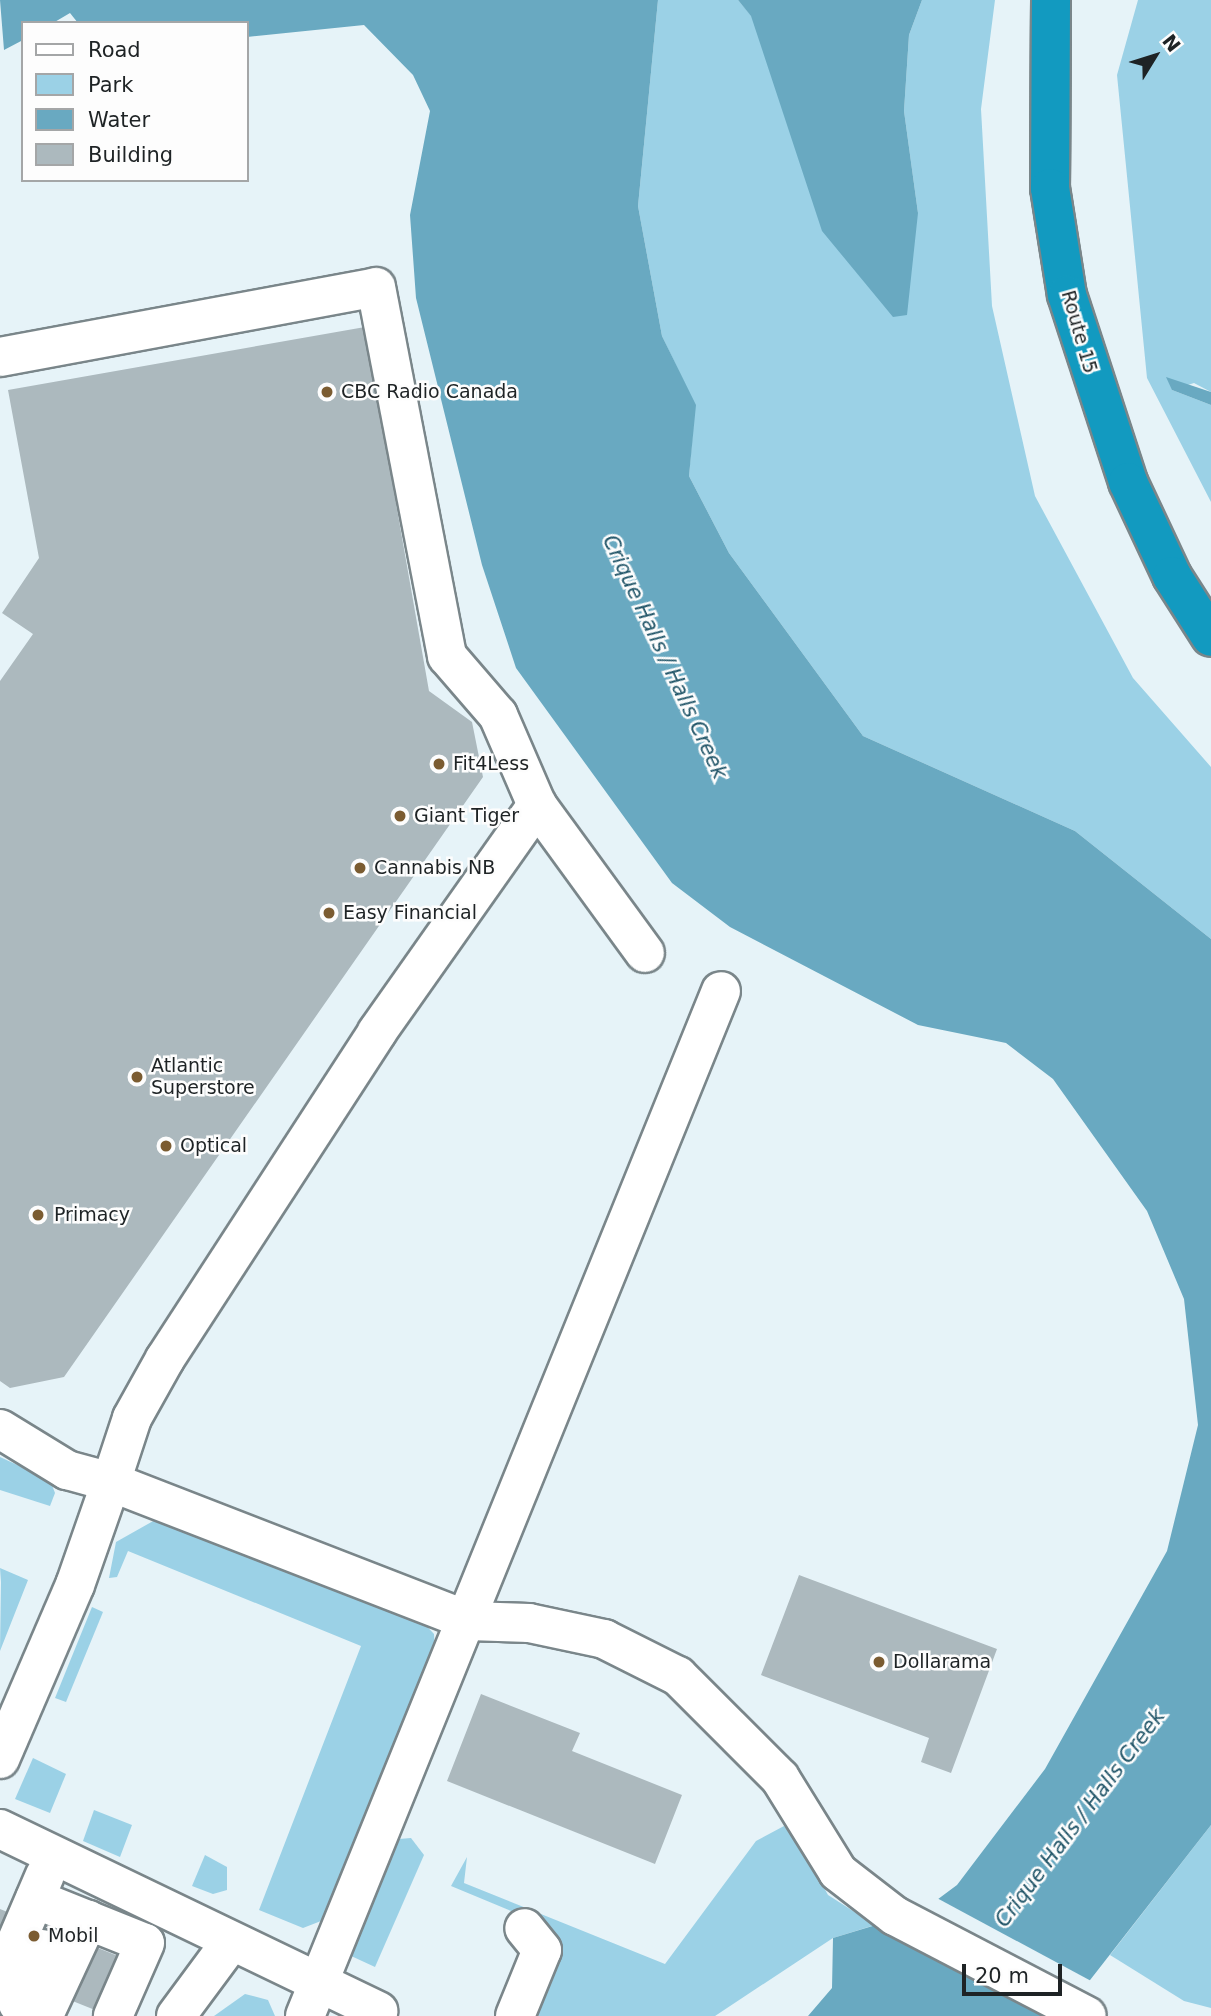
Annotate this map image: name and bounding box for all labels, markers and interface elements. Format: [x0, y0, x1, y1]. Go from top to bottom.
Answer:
legend [21, 21, 248, 182]
north arrow [1120, 21, 1190, 91]
text: N [1158, 30, 1185, 56]
text: Road [88, 38, 141, 62]
text: Park [88, 73, 133, 97]
text: Water [88, 108, 150, 132]
text: Building [88, 143, 173, 167]
street label: Route 15 [1056, 288, 1102, 376]
place label: CBC Radio Canada [341, 381, 518, 403]
marker: CBC Radio Canada [319, 384, 335, 400]
water label: Crique Halls / Halls Creek [597, 531, 733, 783]
place label: Fit4Less [453, 753, 529, 775]
marker: Fit4Less [431, 756, 447, 772]
place label: Giant Tiger [414, 805, 519, 827]
marker: Giant Tiger [392, 808, 408, 824]
place label: Cannabis NB [374, 857, 495, 879]
marker: Cannabis NB [352, 860, 368, 876]
place label: Easy Financial [343, 902, 477, 924]
marker: Easy Financial [321, 905, 337, 921]
place label: Atlantic Superstore [151, 1055, 255, 1099]
marker: Atlantic Superstore [129, 1069, 145, 1085]
place label: Optical [180, 1135, 247, 1157]
marker: Optical [158, 1138, 174, 1154]
place label: Primacy [54, 1204, 130, 1226]
marker: Primacy [28, 1205, 48, 1225]
place label: Dollarama [893, 1651, 991, 1673]
marker: Dollarama [871, 1654, 887, 1670]
water label: Crique Halls / Halls Creek [990, 1704, 1170, 1932]
place label: Mobil [48, 1925, 99, 1947]
marker: Mobil [26, 1928, 42, 1944]
scale bar [966, 1950, 1066, 1994]
text: 20 m [975, 1964, 1029, 1988]

